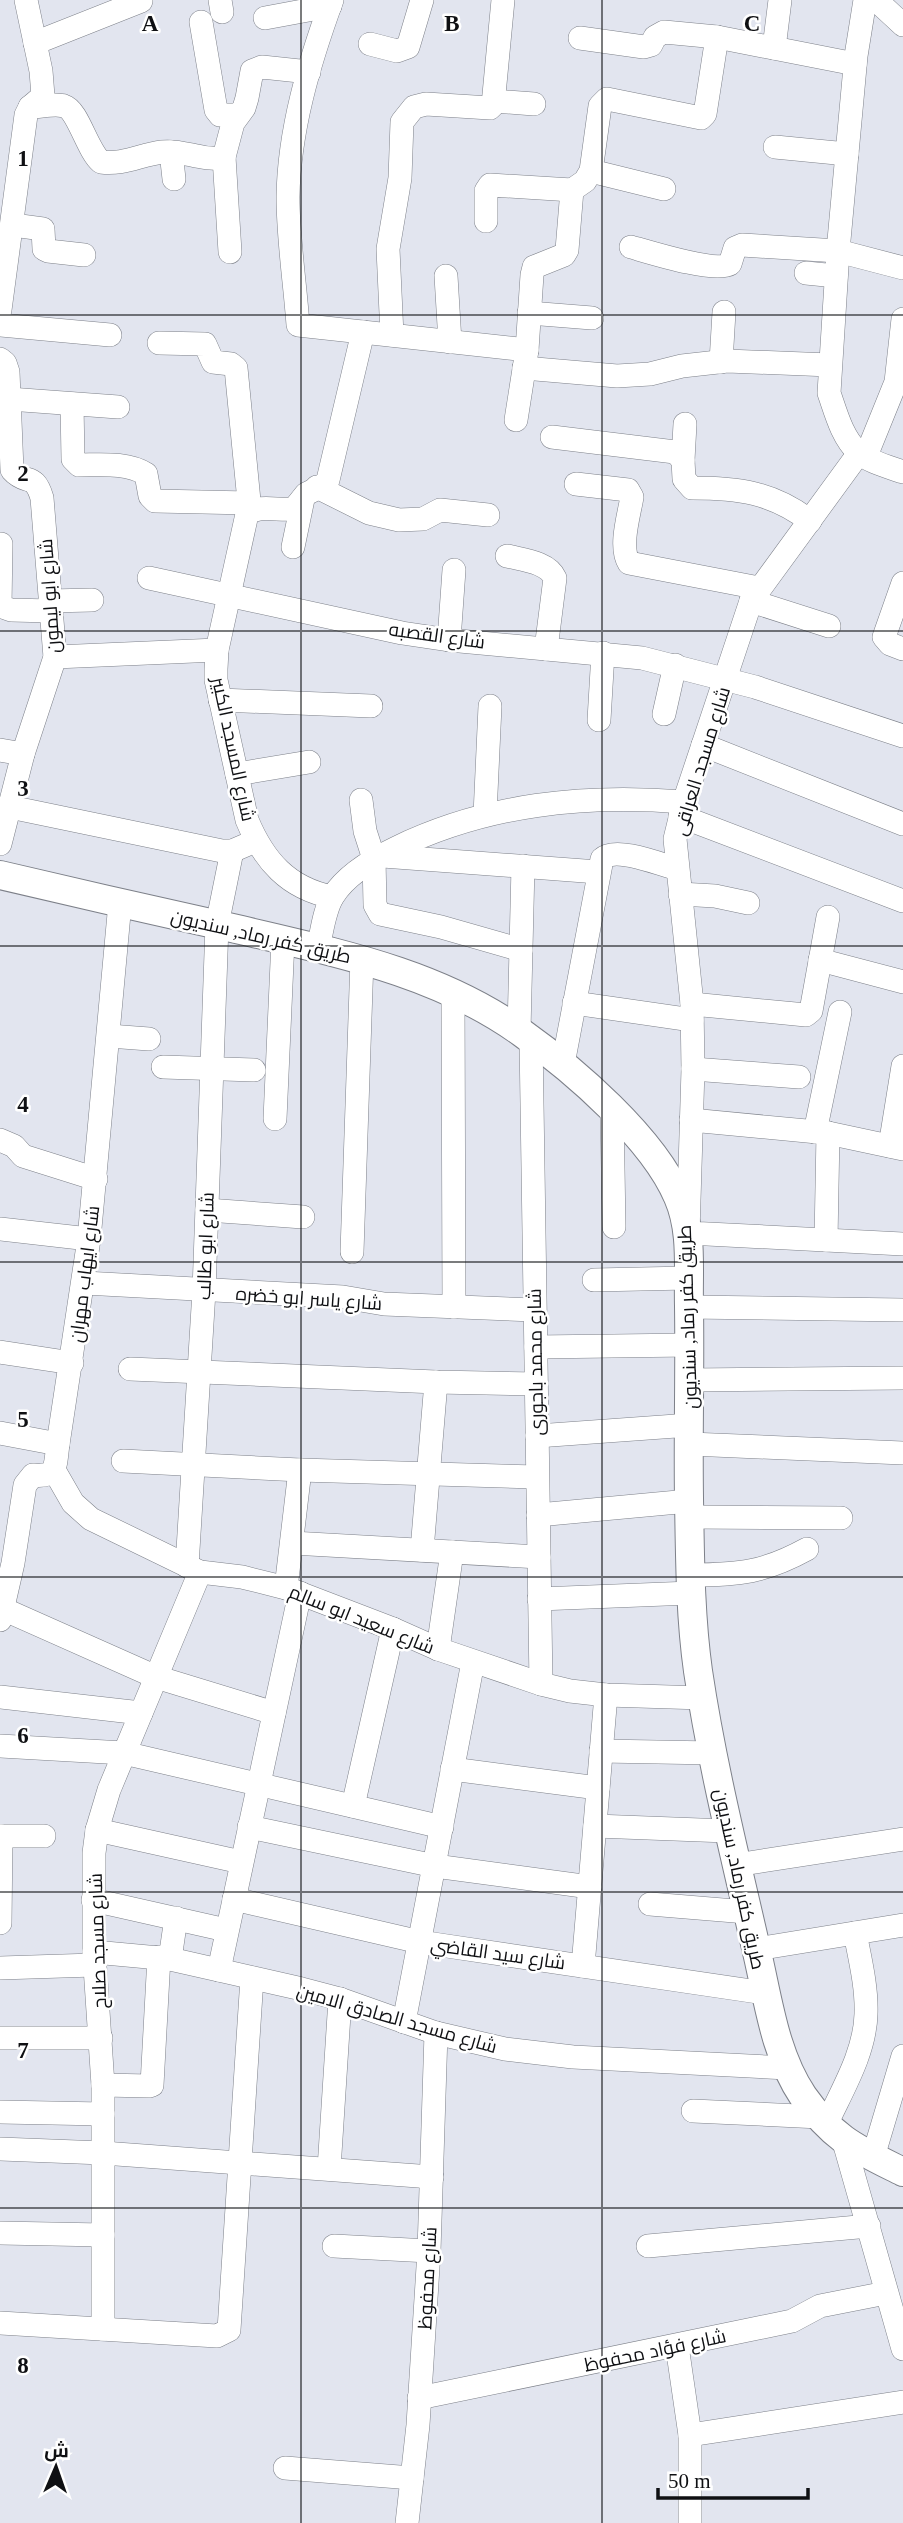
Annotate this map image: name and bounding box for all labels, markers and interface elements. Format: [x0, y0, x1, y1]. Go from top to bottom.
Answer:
text: A [142, 11, 159, 36]
text: B [444, 11, 460, 36]
text: C [744, 11, 760, 36]
text: 1 [17, 146, 29, 171]
text: 2 [17, 461, 29, 486]
street label: شارع ابو ليمون [35, 538, 67, 654]
street label: شارع القصبه [387, 618, 486, 656]
street label: شارع المسجد الكبير [205, 674, 259, 824]
street label: شارع مسجد العراقى [669, 684, 737, 839]
text: 3 [17, 776, 29, 801]
street label: طريق كفر رماد, سنديون [168, 906, 353, 969]
text: 4 [17, 1092, 29, 1117]
street label: شارع ابو طالب [193, 1192, 221, 1300]
street label: شارع ايهاب مهران [66, 1204, 106, 1344]
street label: طريق كفر رماد, سنديون [674, 1224, 703, 1409]
street label: شارع ياسر ابو خضره [235, 1283, 383, 1317]
street label: شارع محمد باجورى [524, 1288, 550, 1436]
text: 5 [17, 1407, 29, 1432]
street label: شارع سعيد ابو سالم [285, 1581, 438, 1661]
text: 6 [17, 1723, 29, 1748]
street label: طريق كفر رماد, سنديون [708, 1787, 769, 1972]
street label: شارع مسجد صلاح [85, 1873, 113, 2009]
street label: شارع سيد القاضي [429, 1934, 567, 1977]
street label: شارع مسجد الصادق الامين [293, 1980, 499, 2060]
text: 7 [17, 2038, 29, 2063]
street label: شارع محفوظ [414, 2226, 444, 2330]
street label: شارع فؤاد محفوظ [582, 2325, 729, 2379]
text: 8 [17, 2353, 29, 2378]
north arrow [21, 2432, 91, 2502]
text: ش [44, 2440, 69, 2462]
scale bar [658, 2456, 808, 2500]
text: 50 m [668, 2469, 711, 2493]

